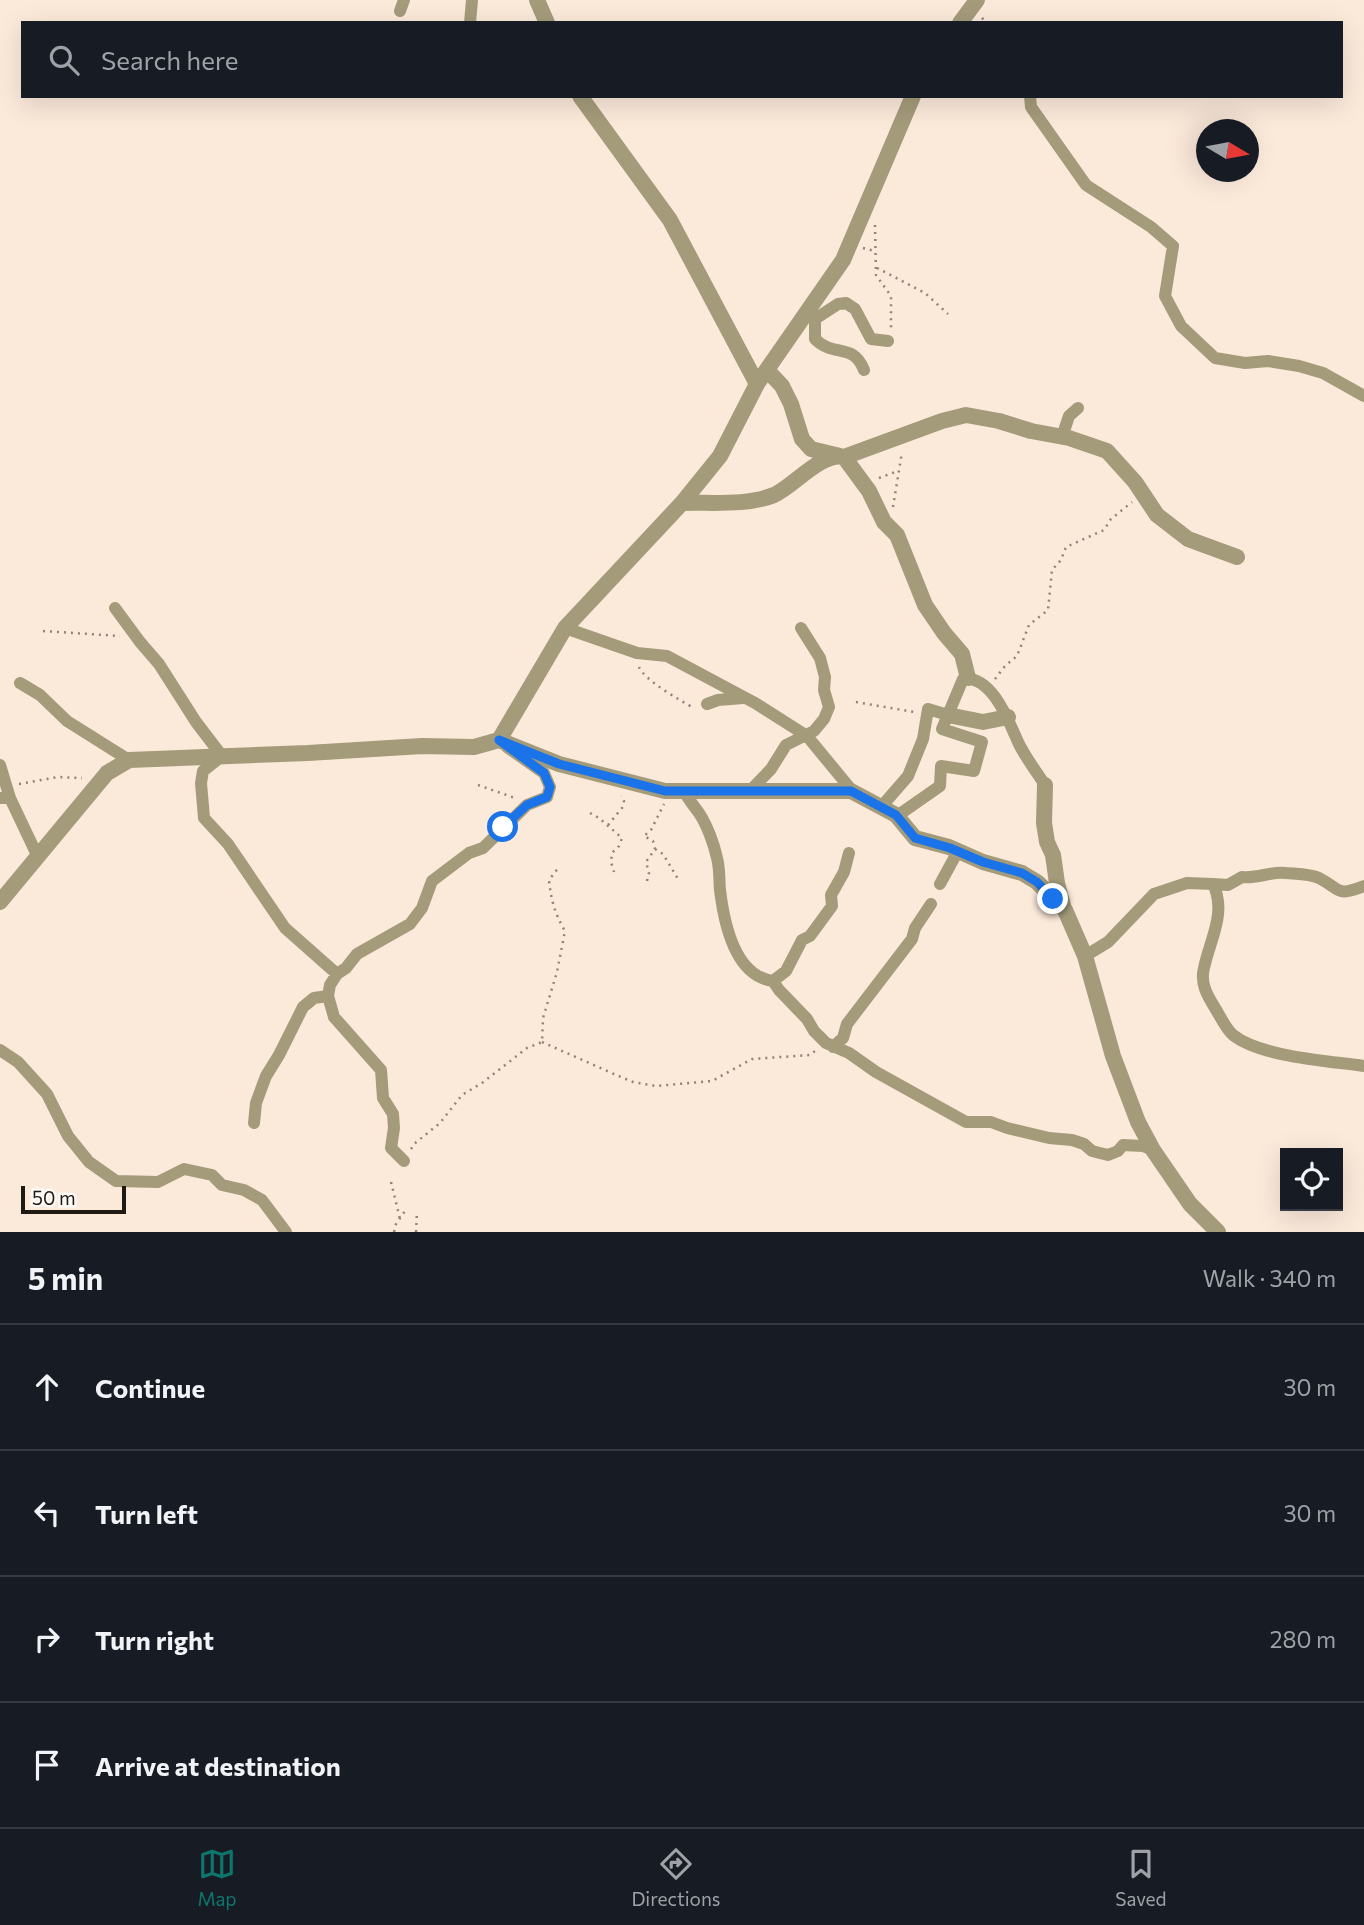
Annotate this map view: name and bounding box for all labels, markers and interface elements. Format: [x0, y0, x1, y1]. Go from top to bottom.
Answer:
search box [21, 21, 1343, 98]
icon: search [45, 41, 83, 79]
text: Search here [101, 44, 239, 75]
north arrow [1196, 119, 1259, 182]
route start [487, 811, 518, 842]
route end [1037, 883, 1068, 914]
map controls [1280, 1148, 1343, 1211]
button: locate [1280, 1148, 1343, 1211]
scale bar [21, 1183, 126, 1215]
text: 50 m [32, 1186, 76, 1209]
text: 5 min [28, 1259, 103, 1296]
text: Walk · 340 m [1203, 1264, 1336, 1292]
icon: ahead [28, 1368, 66, 1406]
text: Continue [95, 1372, 205, 1403]
text: 30 m [1283, 1373, 1336, 1401]
icon: left [28, 1494, 66, 1532]
text: Turn left [95, 1498, 198, 1529]
text: 30 m [1283, 1499, 1336, 1527]
icon: right [28, 1620, 66, 1658]
text: Turn right [95, 1624, 214, 1655]
text: 280 m [1270, 1625, 1336, 1653]
icon: arrive [28, 1746, 66, 1784]
text: Arrive at destination [95, 1750, 341, 1781]
tab: Map [197, 1845, 237, 1910]
tab: Directions [631, 1845, 721, 1910]
tab: Saved [1115, 1845, 1167, 1910]

